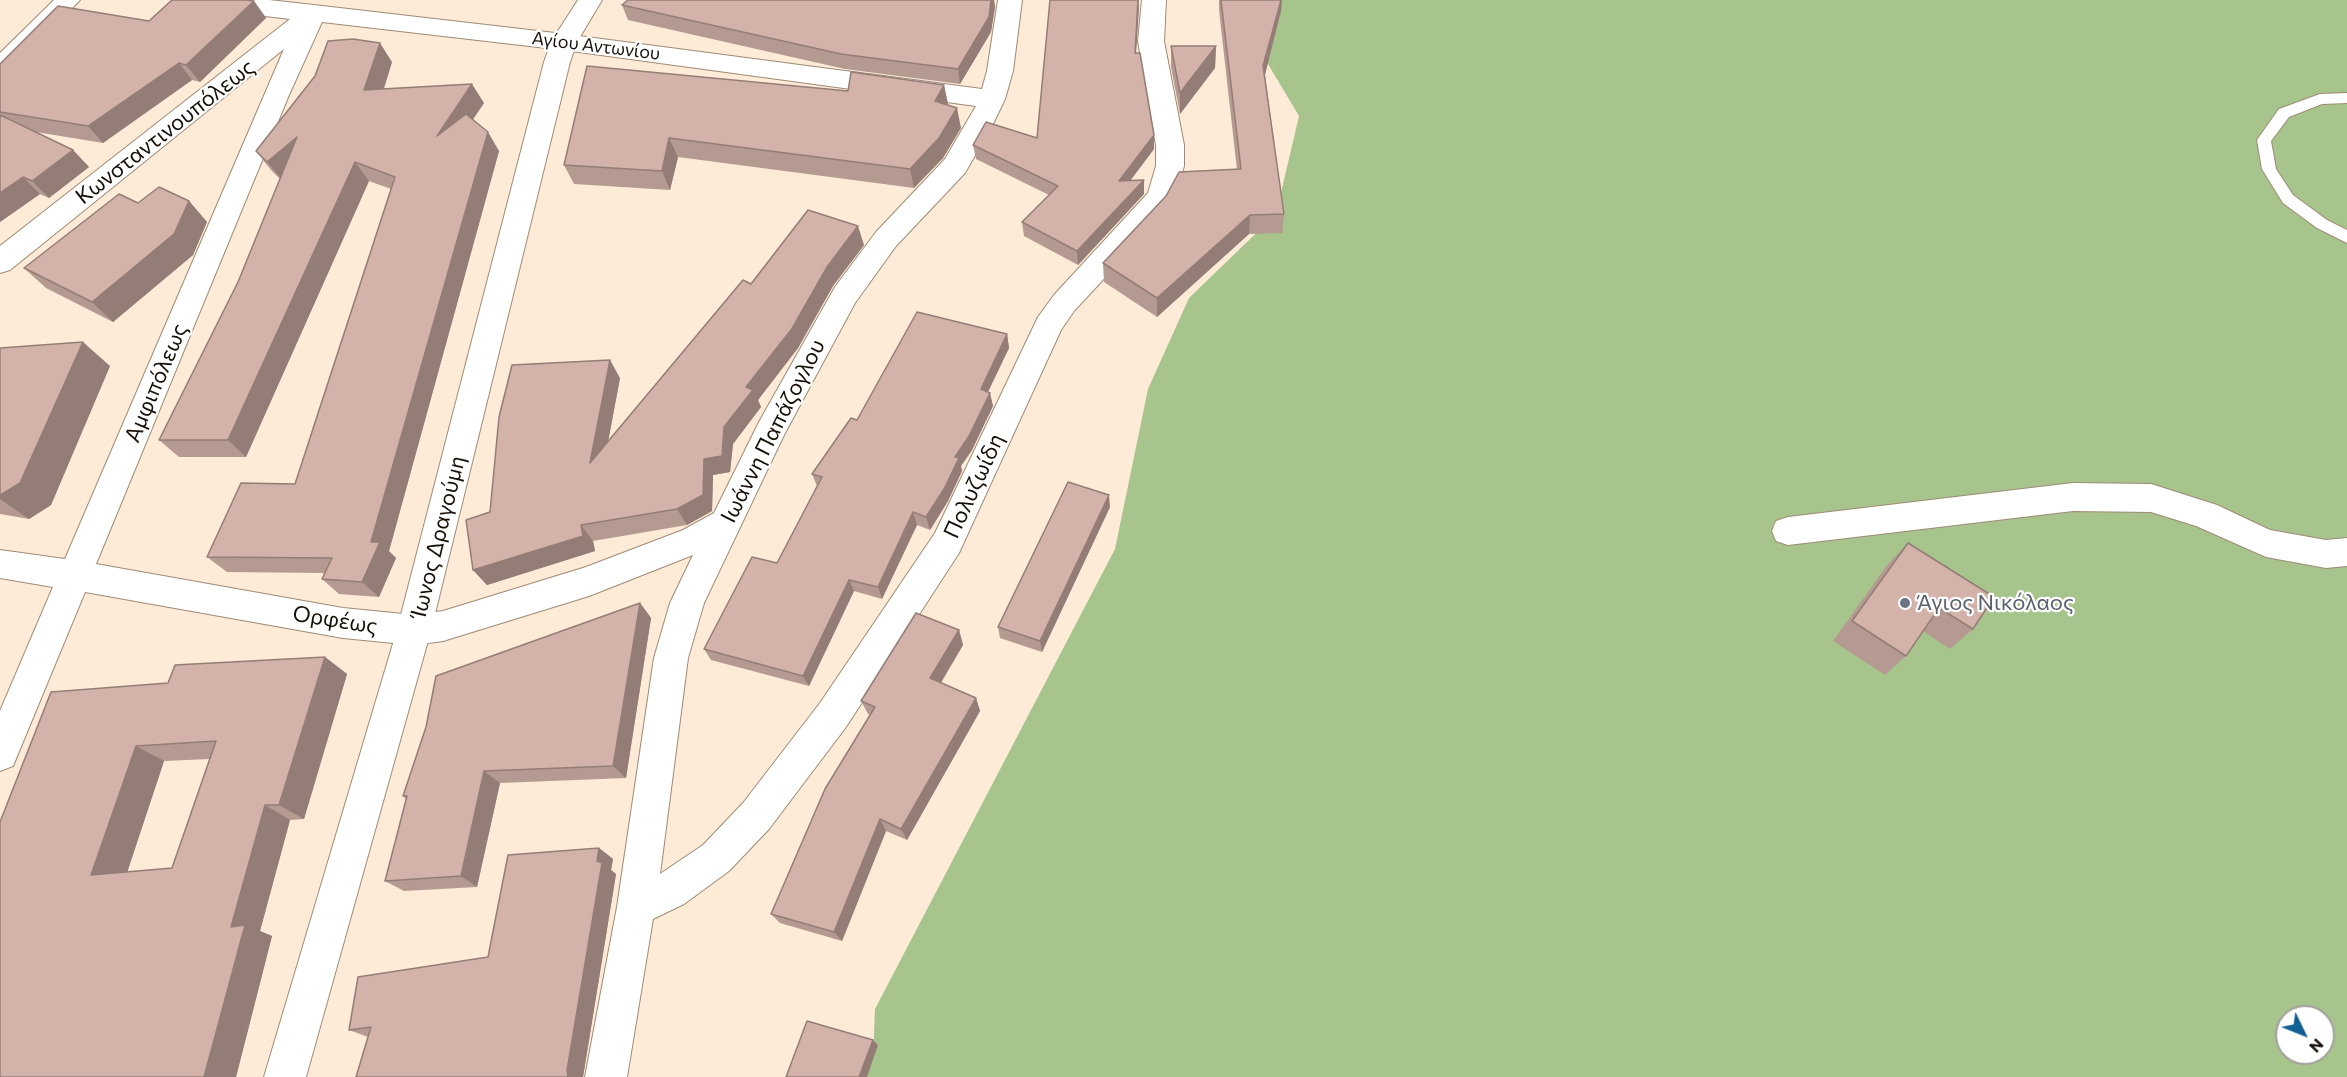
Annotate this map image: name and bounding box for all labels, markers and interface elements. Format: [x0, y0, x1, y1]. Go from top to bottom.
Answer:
street label: Αγίου Αντωνίου [531, 27, 661, 65]
street label: Κωνσταντινουπόλεως [70, 54, 260, 210]
street label: Αμφιπόλεως [119, 320, 193, 446]
street label: Ιωάννη Παπάζογλου [715, 335, 831, 527]
street label: Πολυζωίδη [938, 429, 1010, 543]
street label: Ίωνος Δραγούμη [405, 453, 471, 621]
place label: Άγιος Νικόλαος [1917, 590, 2074, 616]
marker: Άγιος Νικόλαος [1898, 596, 1912, 610]
street label: Ορφέως [291, 600, 379, 640]
north arrow [2275, 1005, 2335, 1065]
text: N [2306, 1035, 2328, 1057]

